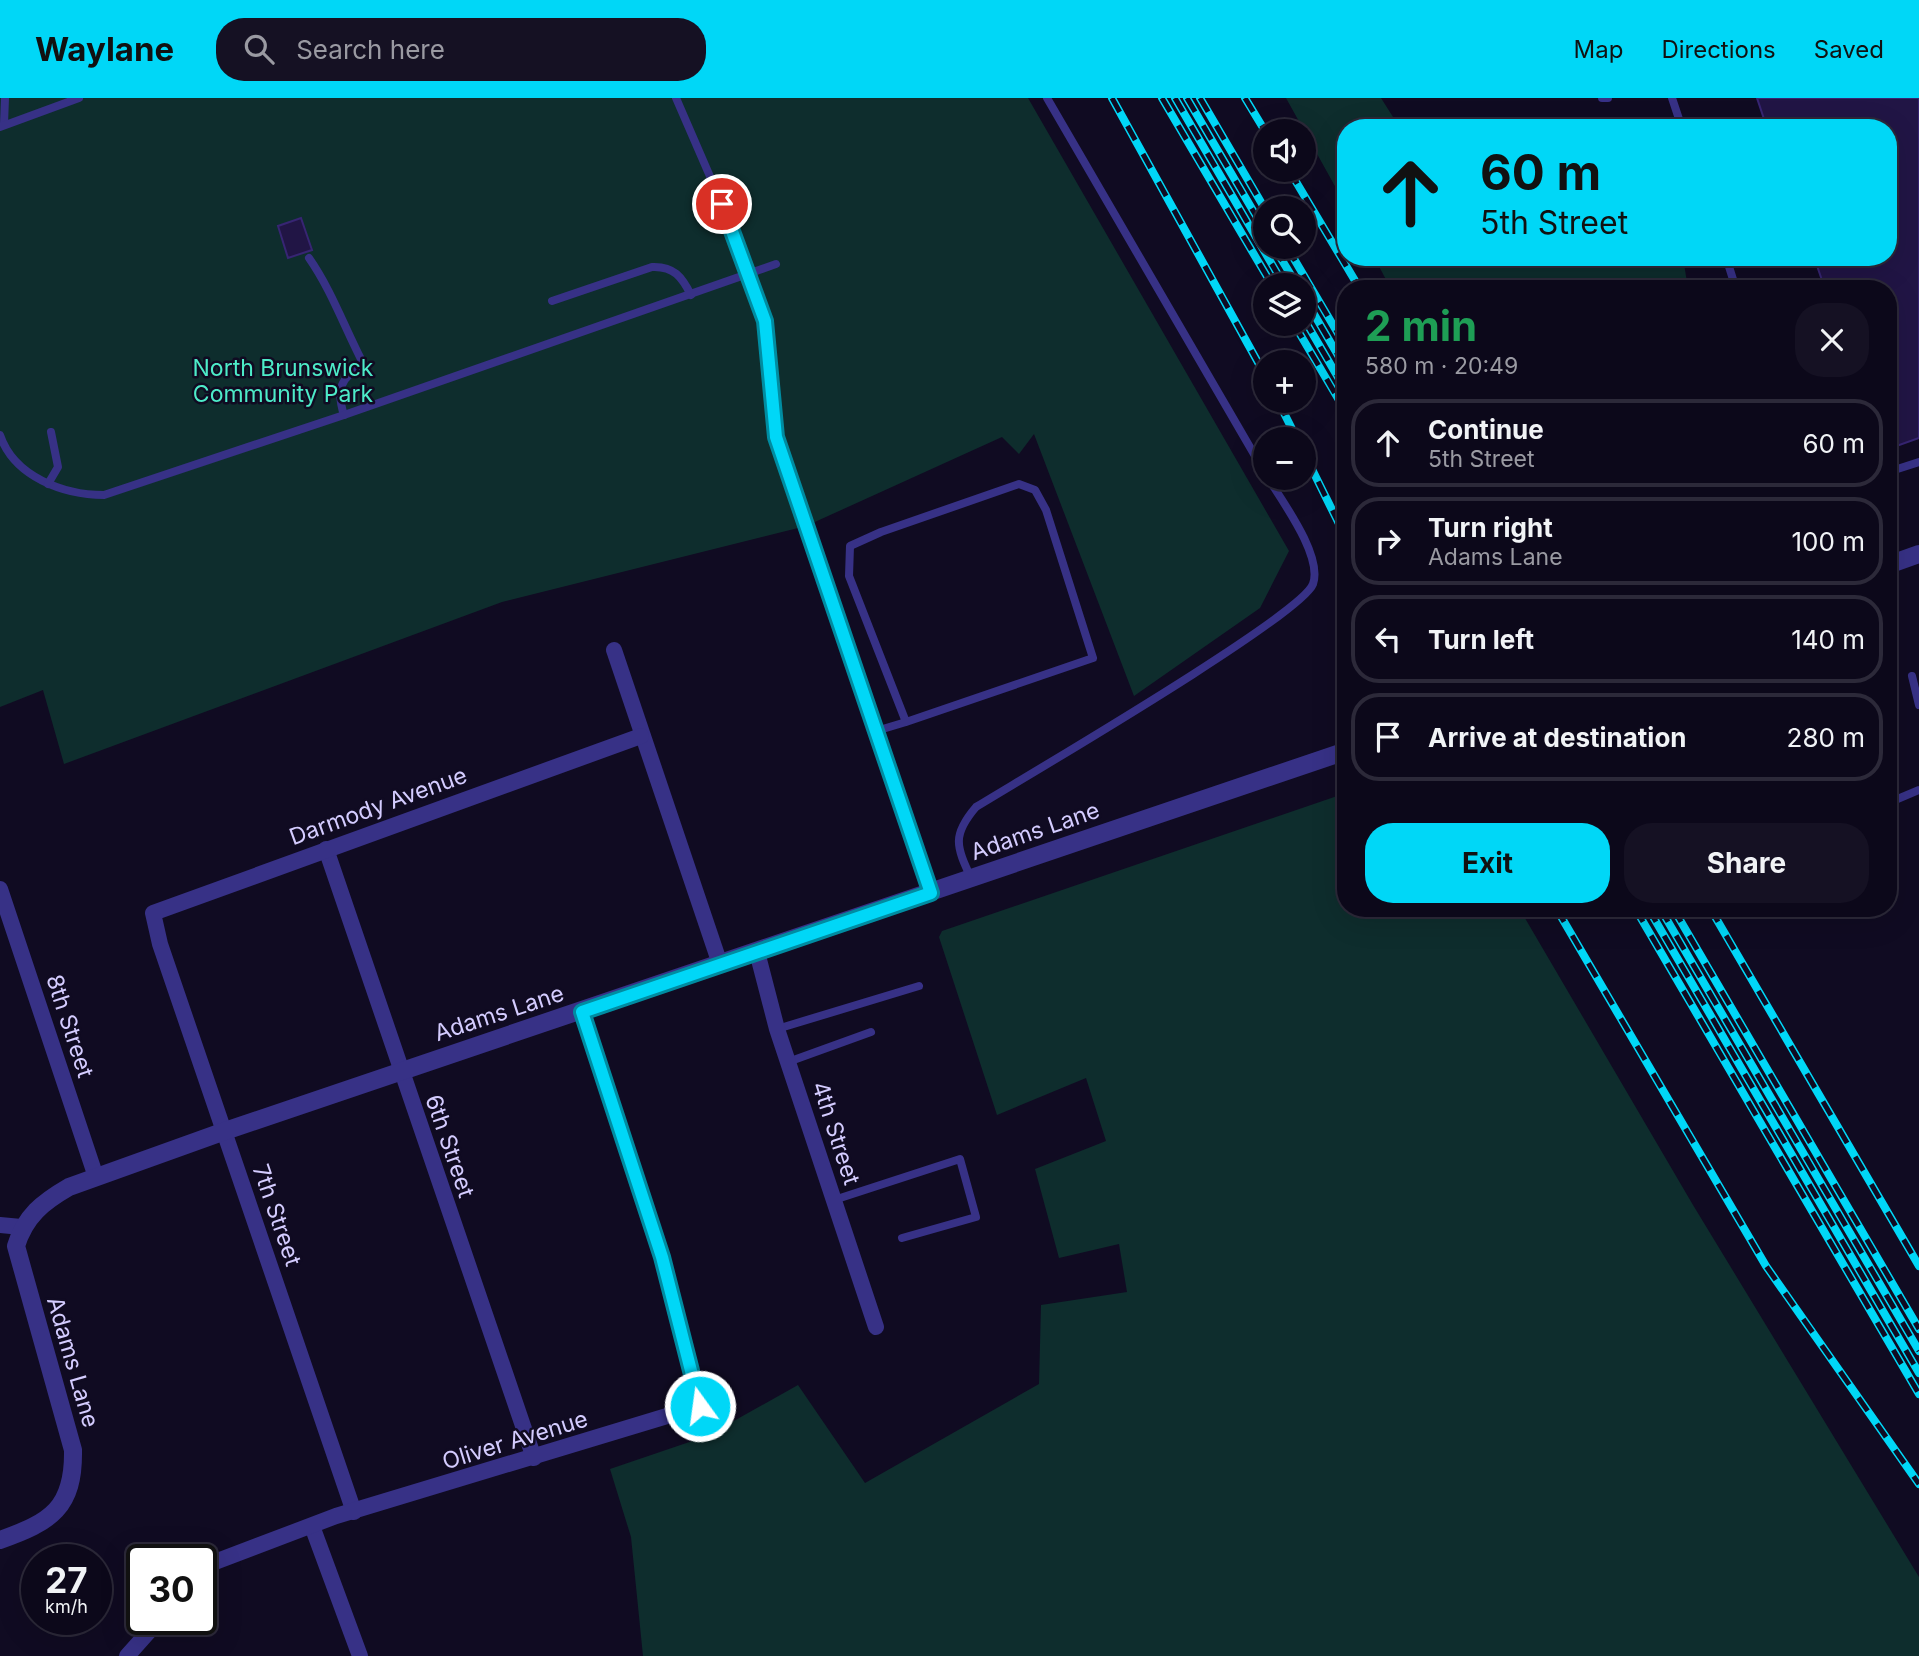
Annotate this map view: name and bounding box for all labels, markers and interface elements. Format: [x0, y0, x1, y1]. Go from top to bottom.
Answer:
search box [216, 18, 706, 81]
text: Waylane [35, 29, 174, 69]
icon: search [240, 30, 278, 68]
text: Search here [296, 34, 445, 65]
text: Map [1574, 35, 1623, 64]
text: Directions [1661, 35, 1776, 64]
text: Saved [1814, 35, 1884, 64]
map controls [1253, 119, 1316, 490]
button: sound [1253, 119, 1316, 182]
text: 60 m [1480, 143, 1601, 202]
icon: ahead [1365, 147, 1456, 238]
pin [692, 174, 752, 234]
icon: arrive [703, 185, 741, 223]
button: search [1253, 196, 1316, 259]
text: 5th Street [1480, 203, 1628, 242]
button: layers [1253, 273, 1316, 336]
text: 2 min [1365, 300, 1477, 351]
button: close [1795, 303, 1869, 377]
button: + [1253, 350, 1316, 413]
text: 580 m · 20:49 [1365, 352, 1518, 380]
park label: North Brunswick Community Park [193, 354, 374, 408]
text: Continue [1428, 414, 1544, 445]
icon: ahead [1369, 424, 1407, 462]
button: − [1253, 427, 1316, 490]
text: 60 m [1802, 428, 1865, 459]
text: 5th Street [1428, 445, 1534, 473]
text: Turn right [1428, 512, 1553, 543]
icon: right [1369, 522, 1407, 560]
text: 100 m [1792, 526, 1865, 557]
text: Adams Lane [1428, 543, 1563, 571]
icon: left [1369, 620, 1407, 658]
text: Turn left [1428, 624, 1534, 655]
text: 140 m [1791, 624, 1865, 655]
icon: arrive [1369, 718, 1407, 756]
text: Arrive at destination [1428, 722, 1687, 753]
text: 280 m [1787, 722, 1865, 753]
street label: Darmody Avenue [285, 761, 471, 851]
street label: Adams Lane [967, 796, 1103, 866]
button: Exit [1365, 823, 1610, 903]
button: Share [1624, 823, 1869, 903]
street label: 8th Street [40, 971, 100, 1082]
street label: Adams Lane [431, 979, 567, 1047]
street label: 4th Street [806, 1078, 866, 1189]
street label: 6th Street [419, 1091, 481, 1201]
street label: 7th Street [247, 1161, 308, 1270]
street label: Adams Lane [41, 1293, 105, 1431]
position arrow [663, 1369, 737, 1443]
street label: Oliver Avenue [439, 1405, 591, 1475]
speed limit sign: 30 [126, 1544, 217, 1635]
text: 27 [45, 1559, 88, 1601]
text: km/h [45, 1596, 88, 1617]

